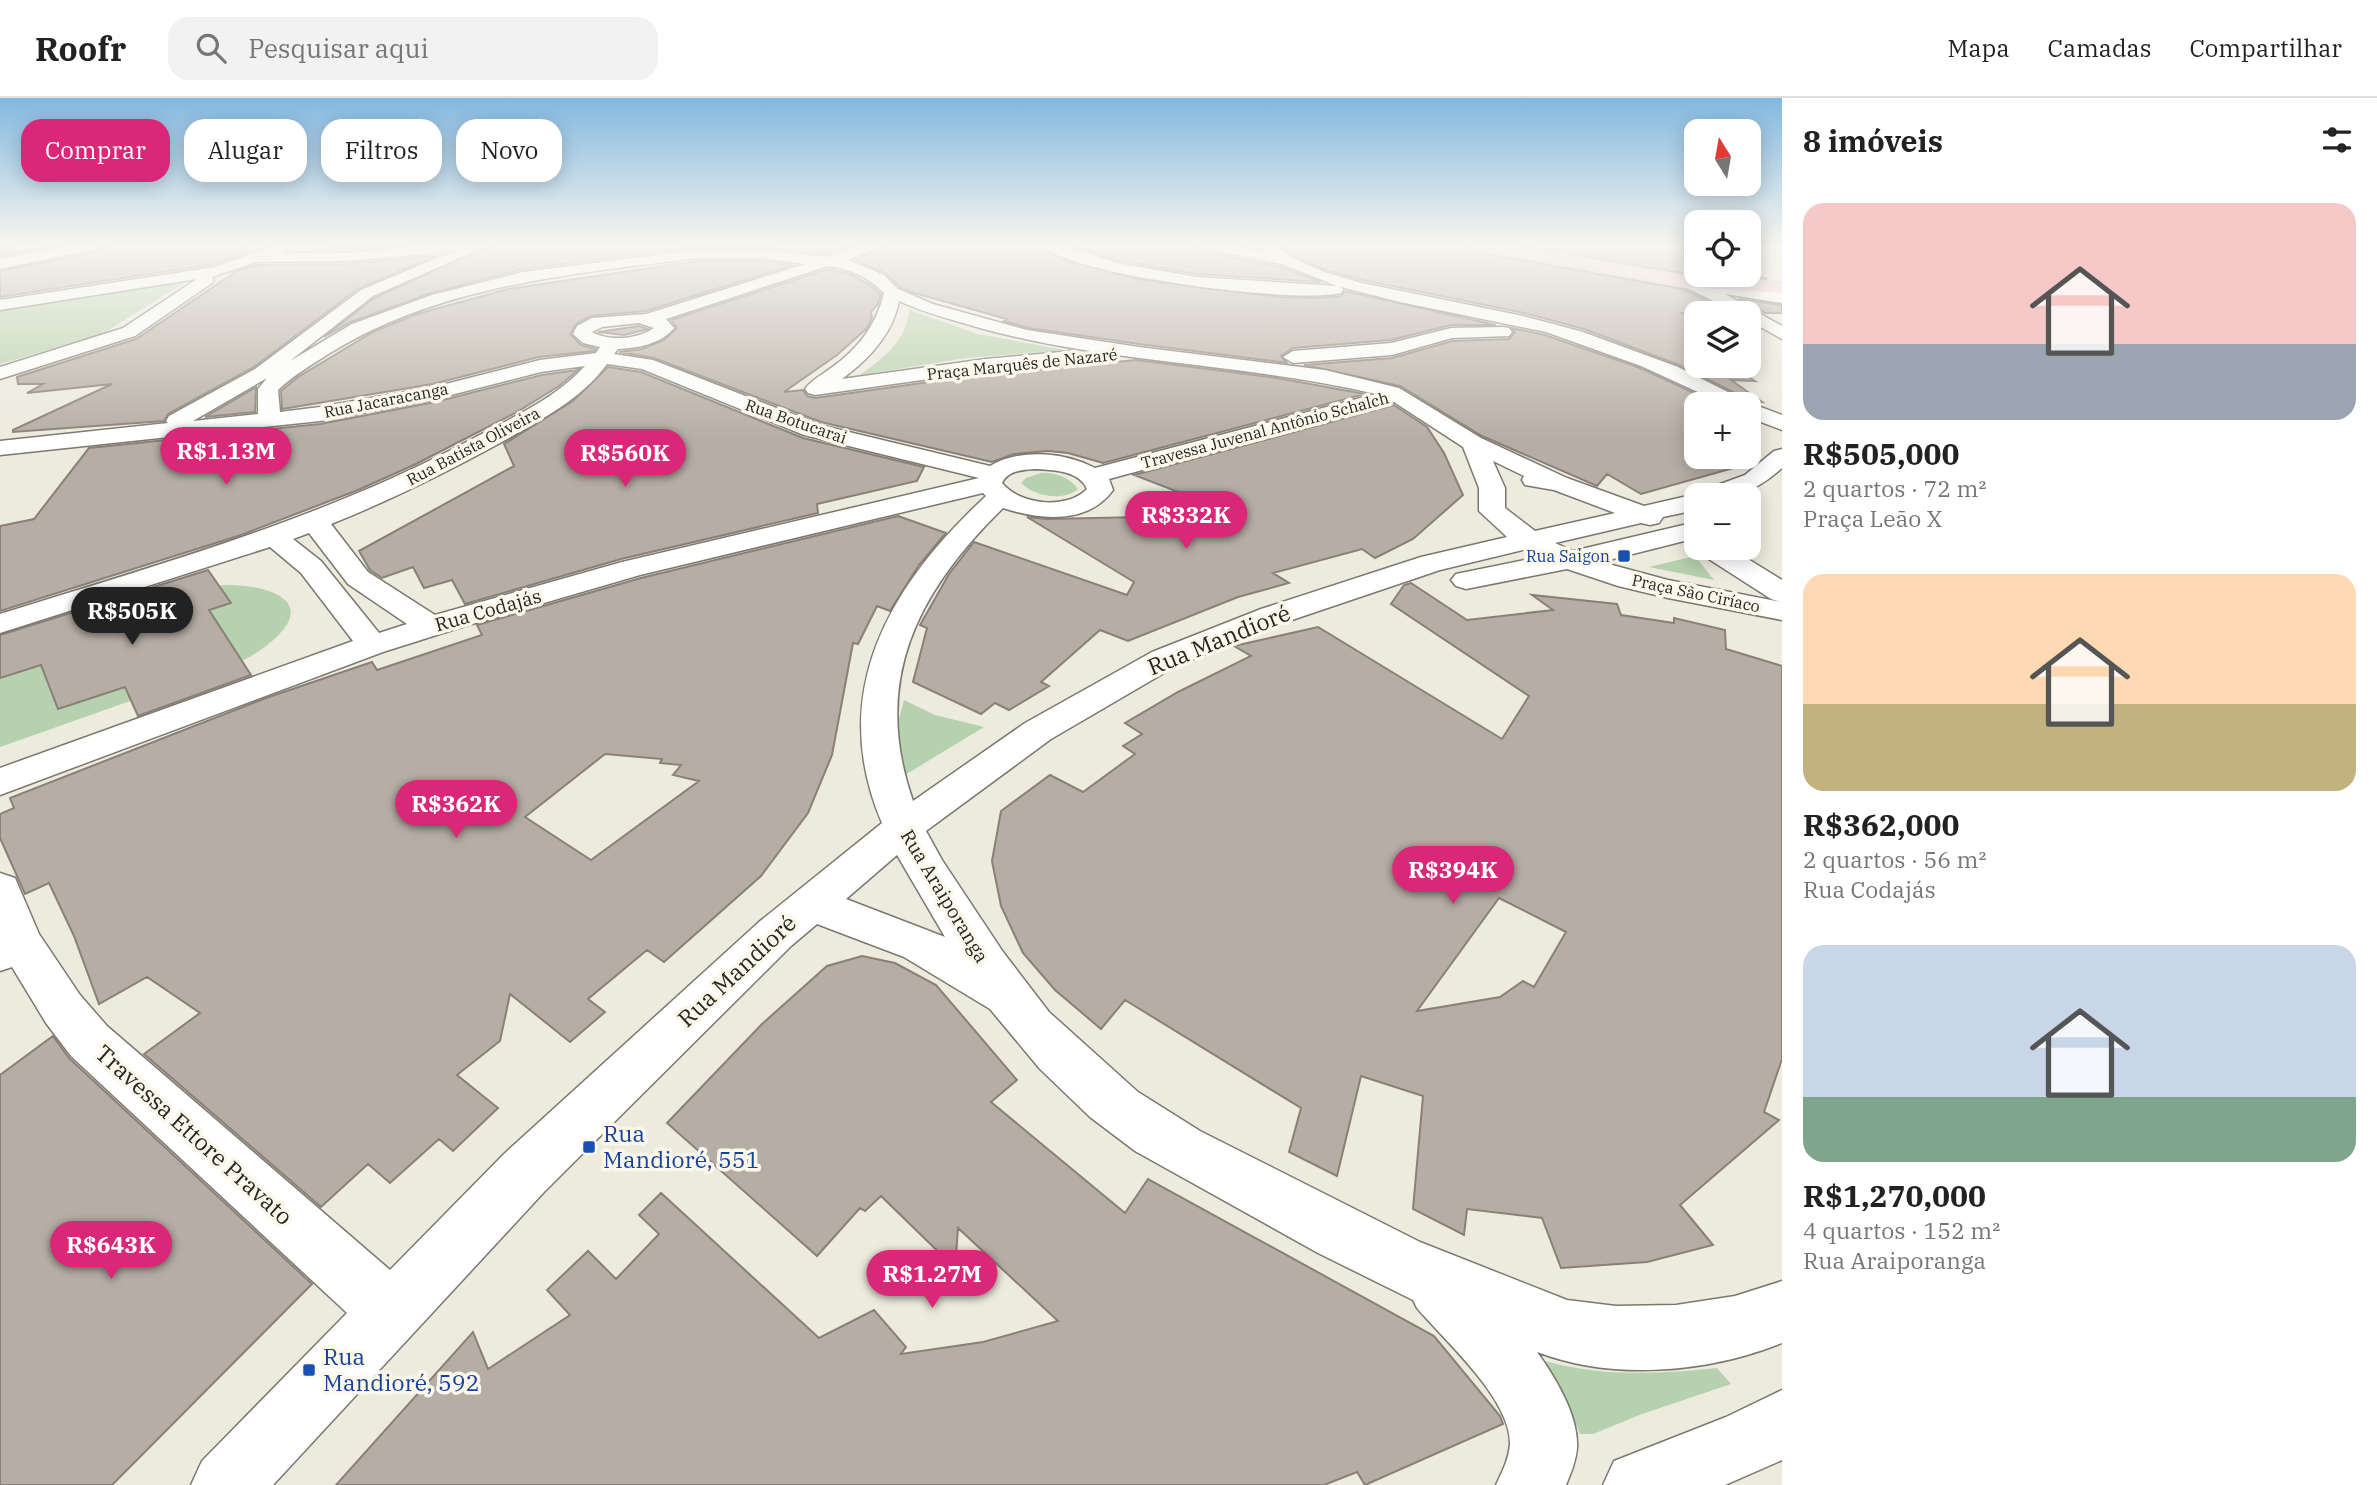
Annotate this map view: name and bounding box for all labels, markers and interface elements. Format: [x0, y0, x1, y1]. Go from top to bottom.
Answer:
search box [168, 17, 658, 80]
text: Roofr [35, 27, 126, 70]
icon: search [192, 29, 230, 67]
text: Pesquisar aqui [248, 31, 429, 65]
text: Mapa [1947, 32, 2010, 64]
text: Camadas [2048, 32, 2151, 64]
text: Compartilhar [2189, 32, 2342, 64]
chip: Comprar [21, 119, 170, 182]
chip: Alugar [184, 119, 307, 182]
chip: Filtros [321, 119, 442, 182]
chip: Novo [456, 119, 562, 182]
north arrow [1684, 119, 1760, 196]
map controls [1684, 119, 1761, 560]
text: 8 imóveis [1803, 121, 1943, 160]
icon: filters [2318, 121, 2356, 159]
button: locate [1684, 210, 1761, 287]
icon: home [2017, 248, 2143, 374]
button: layers [1684, 301, 1761, 378]
street label: Praça Marquês de Nazaré [926, 344, 1118, 384]
street label: Rua Jacaracanga [322, 378, 450, 422]
street label: Travessa Juvenal Antônio Schalch [1139, 387, 1391, 473]
button: + [1684, 392, 1761, 469]
street label: Rua Botucarai [743, 394, 849, 448]
street label: Rua Batista Oliveira [403, 402, 543, 490]
pin: R$1.13M [161, 428, 291, 487]
pin: R$560K [568, 430, 682, 489]
text: R$505,000 [1803, 434, 1959, 473]
text: R$1.13M [176, 435, 276, 465]
text: R$560K [580, 437, 670, 467]
text: 2 quartos · 72 m² [1803, 473, 1986, 503]
button: − [1684, 483, 1761, 560]
pin: R$332K [1129, 491, 1243, 551]
text: R$332K [1141, 499, 1231, 529]
text: Praça Leão X [1803, 503, 1942, 533]
place label: Rua Saigon [1526, 546, 1610, 566]
marker: Rua Saigon [1616, 548, 1632, 564]
street label: Praça São Ciríaco [1630, 570, 1762, 616]
street label: Rua Codajás [432, 583, 544, 637]
pin: R$505K [75, 588, 189, 647]
text: R$505K [87, 595, 177, 625]
street label: Rua Mandioré [1143, 597, 1294, 681]
icon: home [2017, 619, 2143, 745]
pin: R$362K [399, 780, 513, 840]
text: R$362K [411, 788, 501, 818]
text: R$362,000 [1803, 805, 1959, 844]
street label: Rua Araiporanga [896, 825, 994, 967]
text: 2 quartos · 56 m² [1803, 844, 1986, 874]
pin: R$394K [1396, 846, 1510, 906]
text: R$394K [1408, 854, 1498, 884]
text: Rua Codajás [1803, 874, 1936, 904]
street label: Rua Mandioré [671, 908, 802, 1033]
icon: home [2017, 990, 2143, 1116]
street label: Travessa Ettore Pravato [90, 1038, 300, 1231]
place label: Rua Mandioré, 551 [603, 1118, 759, 1174]
marker: Rua Mandioré, 551 [581, 1139, 597, 1155]
text: R$1,270,000 [1803, 1176, 1986, 1215]
text: 4 quartos · 152 m² [1803, 1215, 2000, 1245]
pin: R$643K [54, 1222, 168, 1281]
text: R$643K [66, 1229, 156, 1259]
text: Rua Araiporanga [1803, 1245, 1986, 1275]
pin: R$1.27M [867, 1250, 997, 1310]
text: R$1.27M [882, 1258, 982, 1288]
place label: Rua Mandioré, 592 [323, 1341, 479, 1397]
marker: Rua Mandioré, 592 [301, 1362, 317, 1378]

